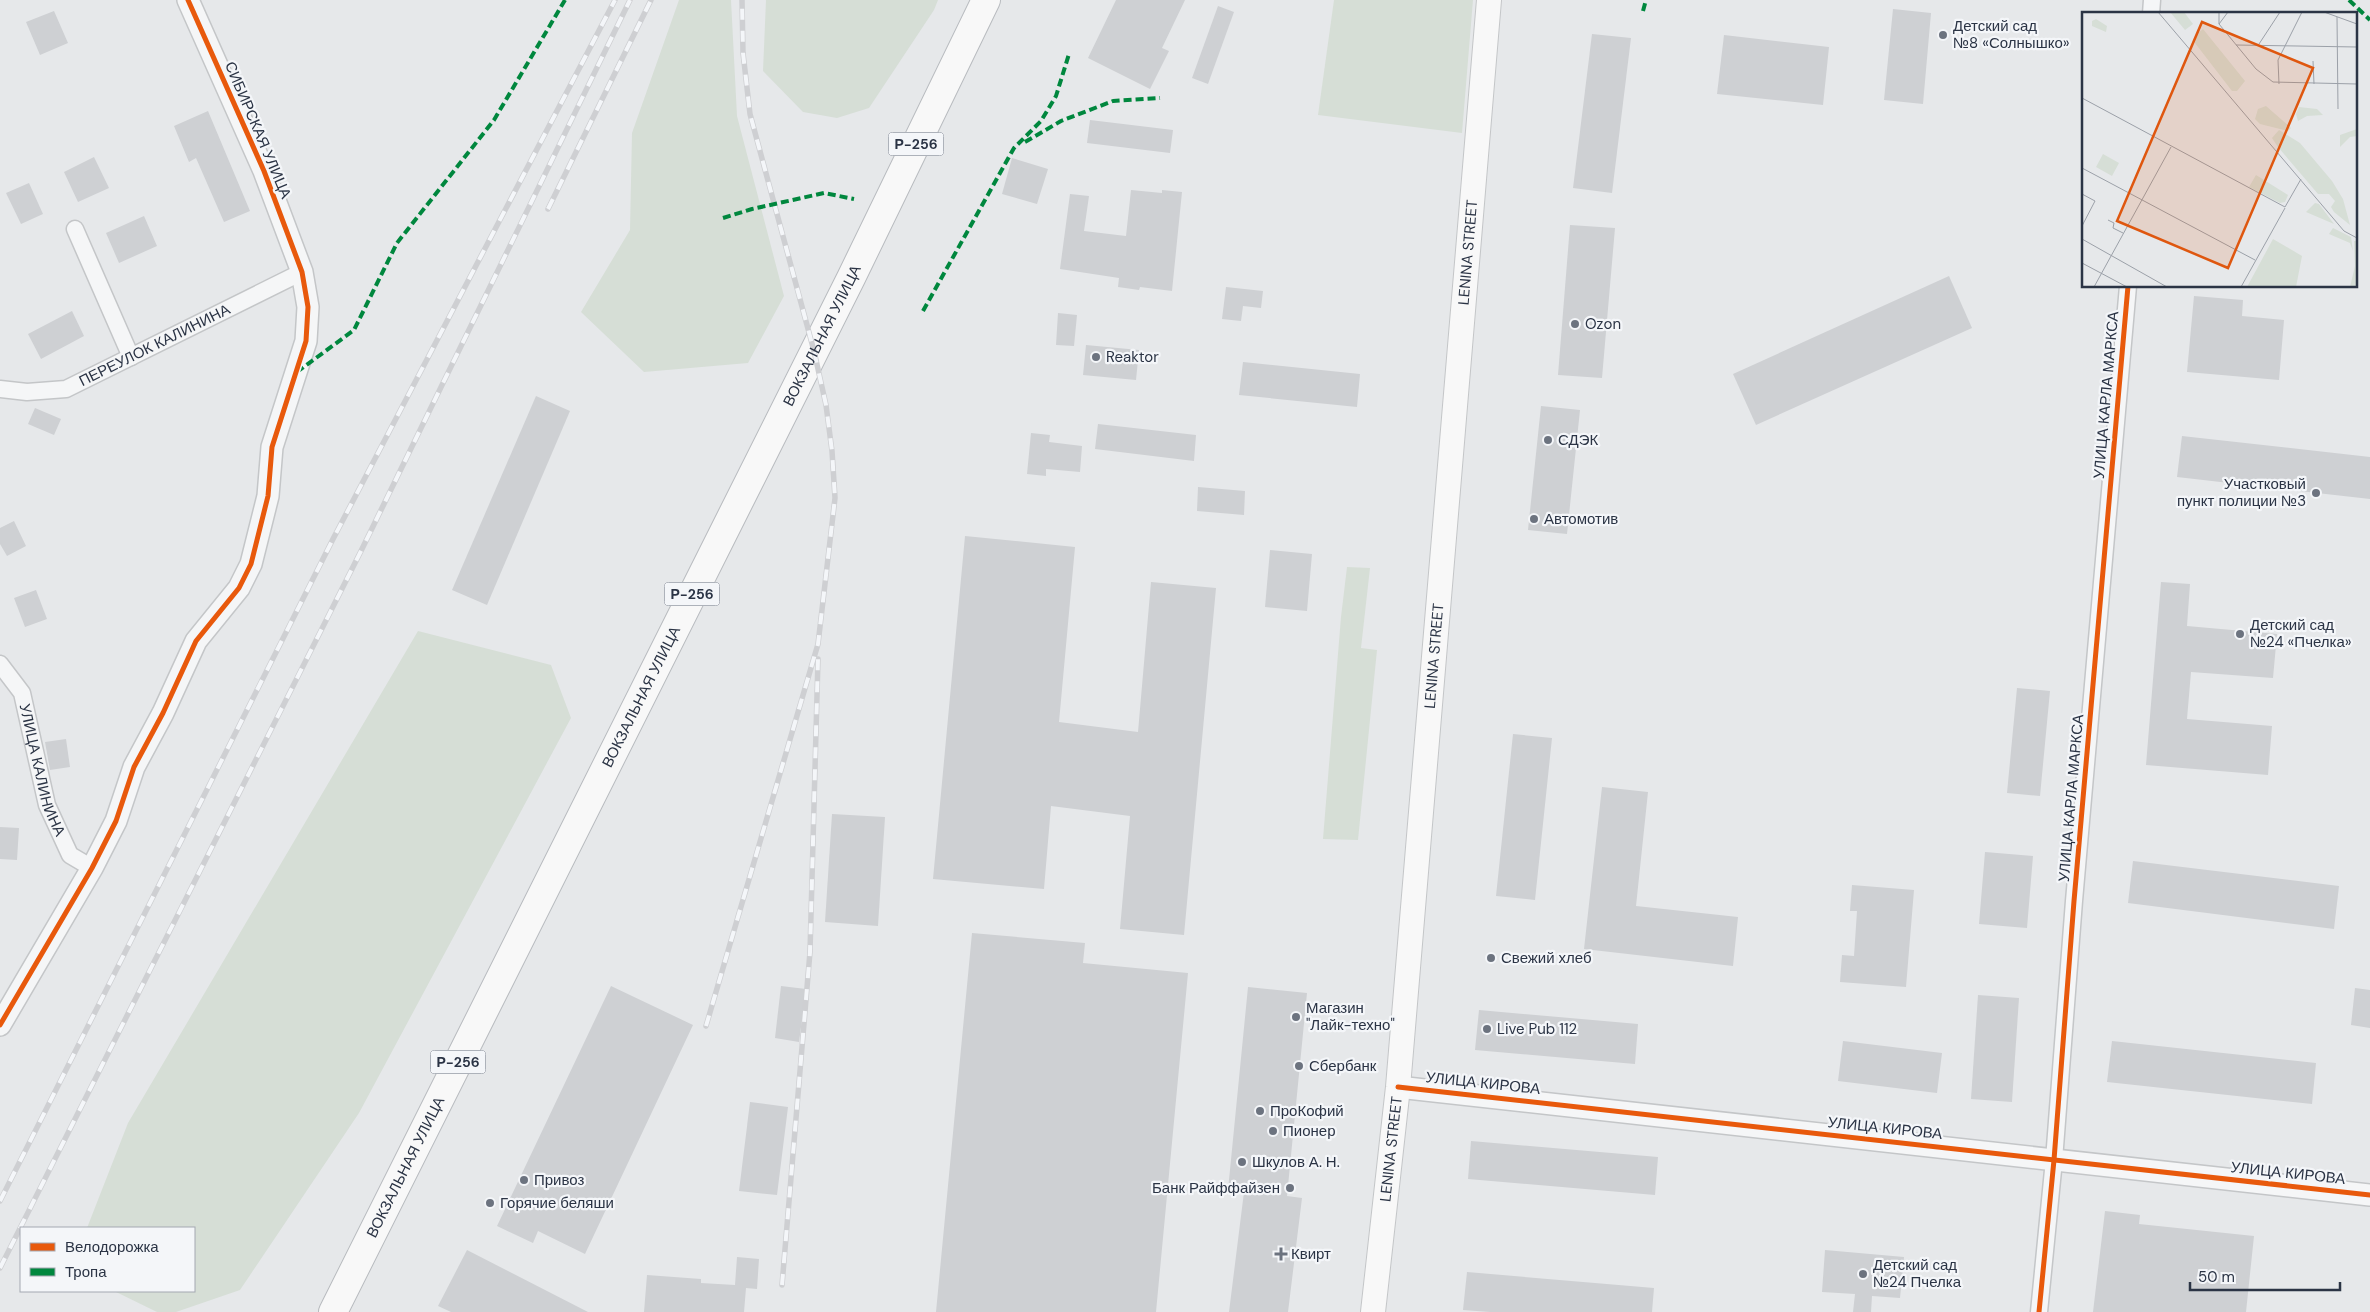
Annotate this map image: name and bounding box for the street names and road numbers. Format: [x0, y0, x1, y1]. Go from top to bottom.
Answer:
street label: СИБИРСКАЯ УЛИЦА [220, 58, 296, 202]
road number: Р-256 [888, 132, 944, 156]
street label: LENINA STREET [1453, 199, 1482, 306]
street label: ВОКЗАЛЬНАЯ УЛИЦА [778, 262, 866, 410]
street label: ПЕРЕУЛОК КАЛИНИНА [75, 299, 233, 391]
street label: УЛИЦА КАРЛА МАРКСА [2089, 310, 2123, 480]
road number: Р-256 [664, 582, 720, 606]
street label: LENINA STREET [1420, 602, 1448, 709]
street label: ВОКЗАЛЬНАЯ УЛИЦА [597, 623, 685, 771]
street label: УЛИЦА КАЛИНИНА [15, 702, 70, 839]
street label: УЛИЦА КАРЛА МАРКСА [2054, 713, 2088, 883]
road number: Р-256 [430, 1050, 486, 1074]
street label: УЛИЦА КИРОВА [1425, 1067, 1541, 1099]
street label: ВОКЗАЛЬНАЯ УЛИЦА [362, 1093, 449, 1241]
street label: LENINA STREET [1375, 1095, 1407, 1203]
street label: УЛИЦА КИРОВА [1827, 1112, 1943, 1144]
street label: УЛИЦА КИРОВА [2230, 1157, 2346, 1189]

